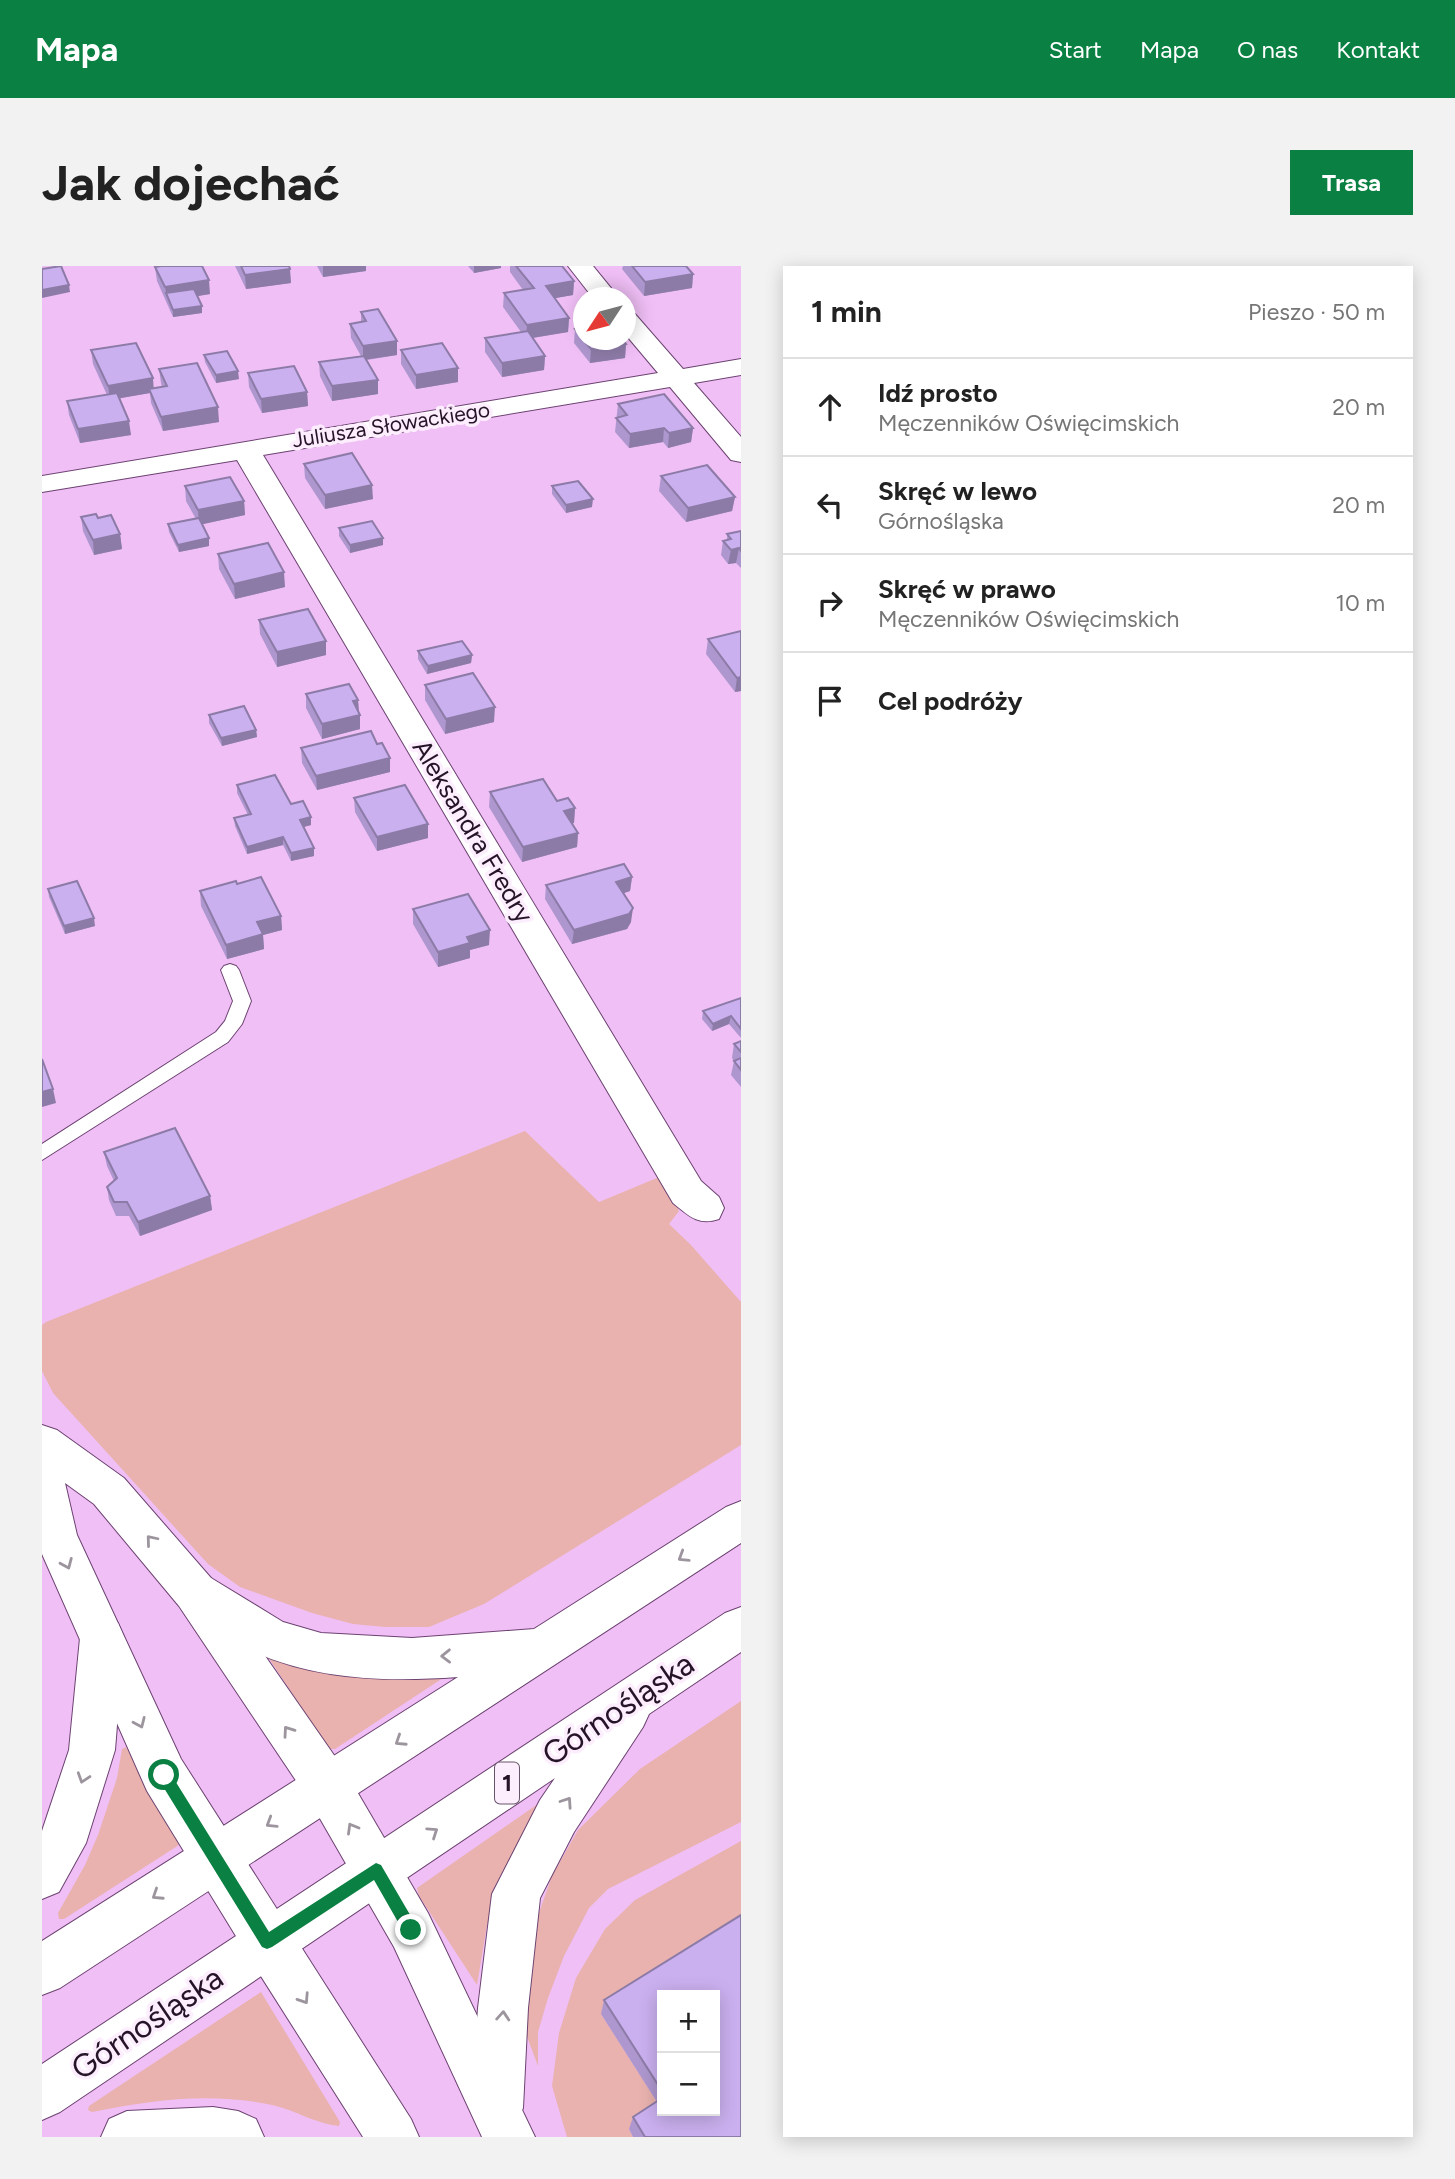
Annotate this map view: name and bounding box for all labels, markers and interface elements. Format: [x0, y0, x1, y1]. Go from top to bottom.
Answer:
text: Mapa [35, 30, 118, 69]
text: Start [1049, 35, 1102, 64]
text: Mapa [1140, 35, 1199, 64]
text: O nas [1237, 35, 1298, 64]
text: Kontakt [1336, 35, 1420, 64]
button: Trasa [1290, 150, 1413, 215]
text: Jak dojechać [42, 153, 340, 212]
north arrow [573, 287, 636, 350]
text: 1 min [811, 293, 882, 330]
text: Pieszo · 50 m [1248, 298, 1385, 326]
text: Idź prosto [878, 377, 998, 409]
icon: ahead [811, 388, 849, 426]
text: 20 m [1332, 393, 1385, 421]
street label: Juliusza Słowackiego [290, 397, 492, 452]
text: Męczenników Oświęcimskich [878, 409, 1179, 437]
text: Skręć w lewo [878, 475, 1037, 507]
icon: left [811, 486, 849, 524]
text: 20 m [1332, 491, 1385, 519]
text: Górnośląska [878, 507, 1004, 535]
text: Skręć w prawo [878, 573, 1056, 605]
icon: right [811, 584, 849, 622]
text: 10 m [1336, 589, 1385, 617]
text: Męczenników Oświęcimskich [878, 605, 1179, 633]
icon: arrive [811, 682, 849, 720]
text: Cel podróży [878, 685, 1022, 717]
street label: Aleksandra Fredry [406, 734, 541, 929]
one-way arrow [147, 1536, 159, 1549]
one-way arrow [678, 1548, 691, 1561]
one-way arrow [59, 1557, 73, 1569]
street label: Górnośląska [535, 1644, 701, 1774]
one-way arrow [440, 1648, 450, 1664]
one-way arrow [132, 1716, 146, 1728]
one-way arrow [284, 1726, 296, 1739]
one-way arrow [394, 1732, 407, 1745]
route start [148, 1759, 179, 1790]
road number: 1 [495, 1763, 519, 1804]
one-way arrow [77, 1772, 91, 1784]
one-way arrow [558, 1797, 571, 1810]
one-way arrow [266, 1814, 279, 1827]
one-way arrow [347, 1823, 360, 1836]
one-way arrow [425, 1828, 438, 1840]
one-way arrow [151, 1887, 164, 1900]
route end [395, 1914, 426, 1945]
street label: Górnośląska [64, 1958, 230, 2088]
map controls [657, 1990, 720, 2116]
button: + [657, 1990, 720, 2053]
one-way arrow [295, 1992, 308, 2005]
one-way arrow [495, 2010, 510, 2021]
button: − [657, 2053, 720, 2116]

